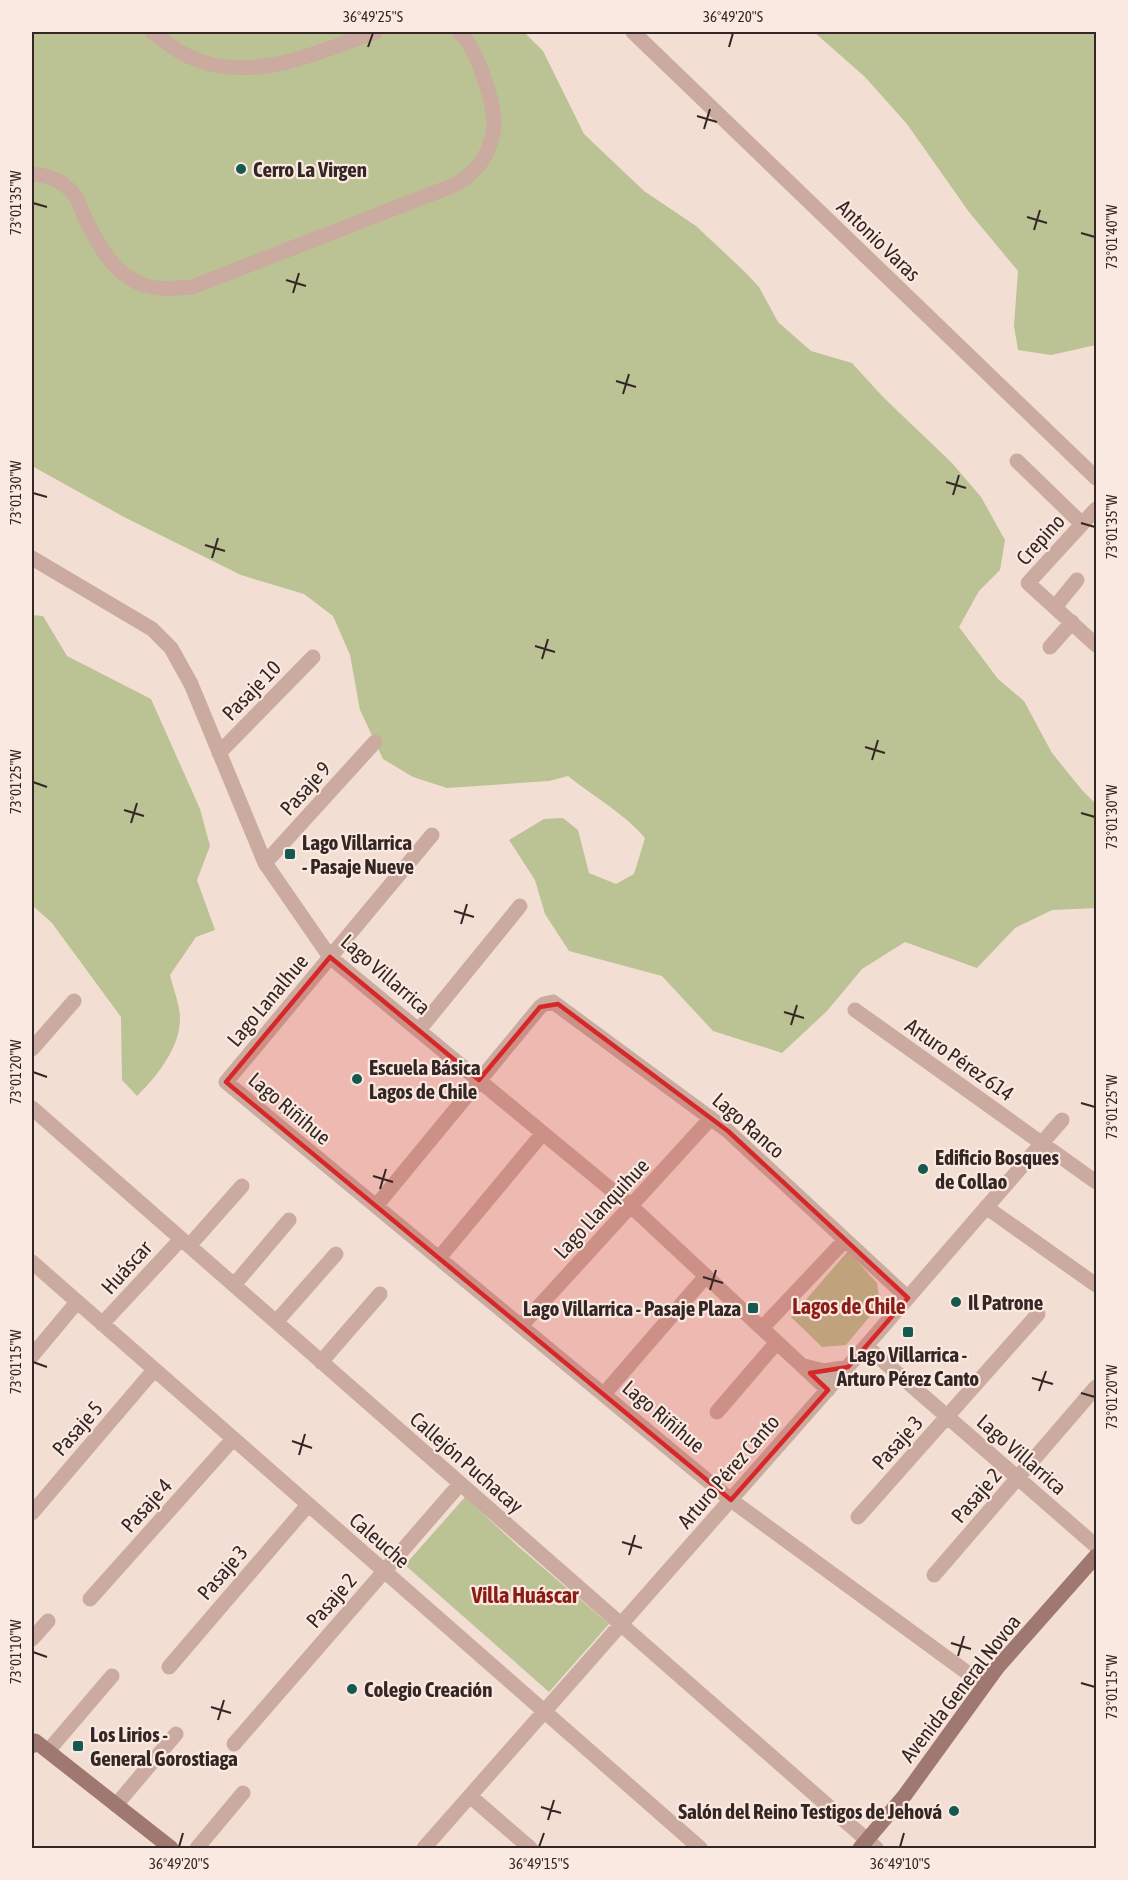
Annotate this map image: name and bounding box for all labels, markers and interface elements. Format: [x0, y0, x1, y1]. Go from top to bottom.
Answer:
text: 36°49'25"S [343, 8, 403, 25]
text: 36°49'20"S [703, 8, 763, 25]
place label: Cerro La Virgen [253, 157, 367, 181]
marker: Cerro La Virgen [234, 162, 248, 176]
text: 73°01'35"W [7, 171, 24, 235]
street label: Antonio Varas [832, 194, 926, 286]
text: 73°01'40"W [1103, 205, 1120, 269]
text: 73°01'30"W [7, 461, 24, 525]
text: 73°01'35"W [1103, 495, 1120, 559]
street label: Crepino [1011, 509, 1069, 569]
street label: Pasaje 10 [217, 655, 285, 725]
text: 73°01'25"W [7, 750, 24, 814]
street label: Pasaje 9 [275, 756, 335, 820]
text: 73°01'30"W [1103, 785, 1120, 849]
place label: Lago Villarrica - Pasaje Nueve [302, 830, 414, 878]
marker: Lago Villarrica - Pasaje Nueve [283, 847, 297, 861]
street label: Lago Villarrica [337, 929, 435, 1019]
street label: Lago Lanalhue [222, 949, 312, 1051]
street label: Arturo Pérez 614 [901, 1013, 1019, 1105]
text: 73°01'20"W [7, 1040, 24, 1104]
place label: Escuela Básica Lagos de Chile [369, 1055, 481, 1103]
street label: Lago Riñihue [244, 1067, 336, 1149]
marker: Escuela Básica Lagos de Chile [350, 1072, 364, 1086]
text: 73°01'25"W [1103, 1075, 1120, 1139]
street label: Lago Ranco [708, 1087, 790, 1163]
place label: Edificio Bosques de Collao [935, 1145, 1060, 1193]
street label: Lago Llanquihue [549, 1153, 653, 1263]
marker: Edificio Bosques de Collao [916, 1162, 930, 1176]
street label: Huáscar [96, 1235, 157, 1299]
place label: Il Patrone [968, 1290, 1043, 1314]
district label: Lagos de Chile [792, 1293, 906, 1319]
marker: Il Patrone [949, 1295, 963, 1309]
place label: Lago Villarrica - Pasaje Plaza [523, 1296, 741, 1320]
marker: Lago Villarrica - Pasaje Plaza [746, 1301, 760, 1315]
marker: Lago Villarrica - Arturo Pérez Canto [901, 1325, 915, 1339]
text: 73°01'15"W [7, 1330, 24, 1394]
place label: Lago Villarrica - Arturo Pérez Canto [836, 1342, 979, 1390]
text: 73°01'20"W [1103, 1365, 1120, 1429]
street label: Lago Riñihue [618, 1375, 710, 1457]
street label: Pasaje 5 [47, 1396, 107, 1460]
street label: Callejón Puchacay [406, 1406, 529, 1518]
street label: Arturo Pérez Canto [672, 1409, 784, 1533]
street label: Lago Villarrica [973, 1409, 1071, 1499]
street label: Pasaje 3 [867, 1410, 927, 1474]
street label: Pasaje 2 [946, 1463, 1006, 1527]
street label: Pasaje 4 [116, 1473, 176, 1537]
street label: Caleuche [345, 1507, 415, 1573]
street label: Pasaje 3 [192, 1540, 252, 1604]
street label: Pasaje 2 [301, 1568, 361, 1632]
district label: Villa Huáscar [470, 1582, 579, 1608]
street label: Avenida General Novoa [895, 1610, 1025, 1766]
text: 73°01'10"W [7, 1620, 24, 1684]
text: 73°01'15"W [1103, 1655, 1120, 1719]
place label: Colegio Creación [364, 1677, 492, 1701]
marker: Colegio Creación [345, 1682, 359, 1696]
place label: Los Lirios - General Gorostiaga [90, 1722, 238, 1770]
marker: Los Lirios - General Gorostiaga [71, 1739, 85, 1753]
place label: Salón del Reino Testigos de Jehová [678, 1799, 942, 1823]
marker: Salón del Reino Testigos de Jehová [947, 1804, 961, 1818]
text: 36°49'20"S [149, 1855, 209, 1872]
text: 36°49'15"S [509, 1855, 569, 1872]
text: 36°49'10"S [870, 1855, 930, 1872]

